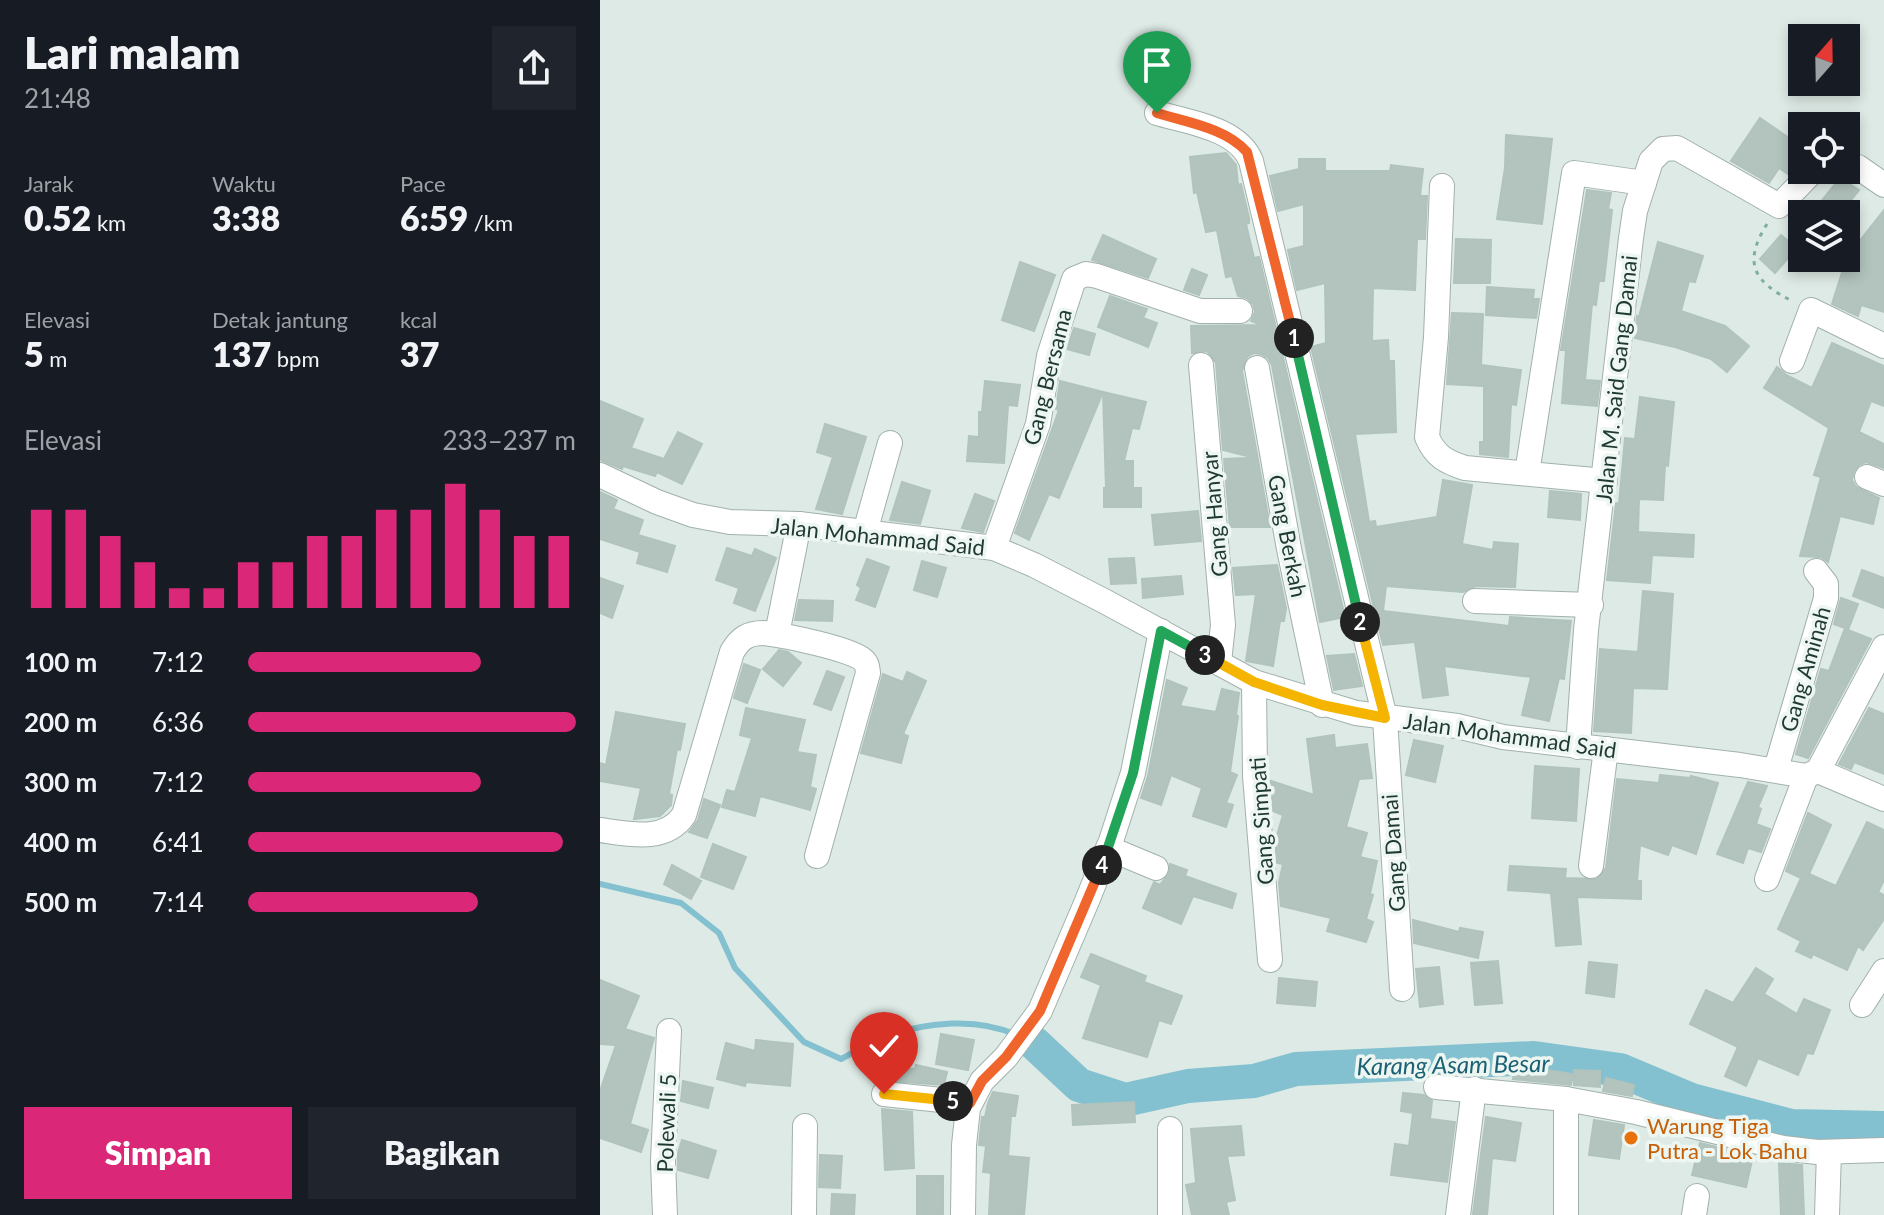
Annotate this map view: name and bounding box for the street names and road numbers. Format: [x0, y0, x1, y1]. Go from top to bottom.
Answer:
street label: Jalan M. Said Gang Damai [1590, 254, 1642, 504]
street label: Gang Bersama [1017, 306, 1077, 448]
street label: Gang Hanyar [1195, 450, 1233, 578]
street label: Gang Berkah [1263, 472, 1313, 600]
street label: Jalan Mohammad Said [770, 511, 986, 561]
street label: Gang Aminah [1774, 603, 1836, 735]
street label: Jalan Mohammad Said [1402, 707, 1618, 763]
street label: Gang Simpati [1243, 756, 1279, 886]
street label: Gang Damai [1375, 793, 1411, 913]
street label: Polewali 5 [651, 1073, 681, 1173]

